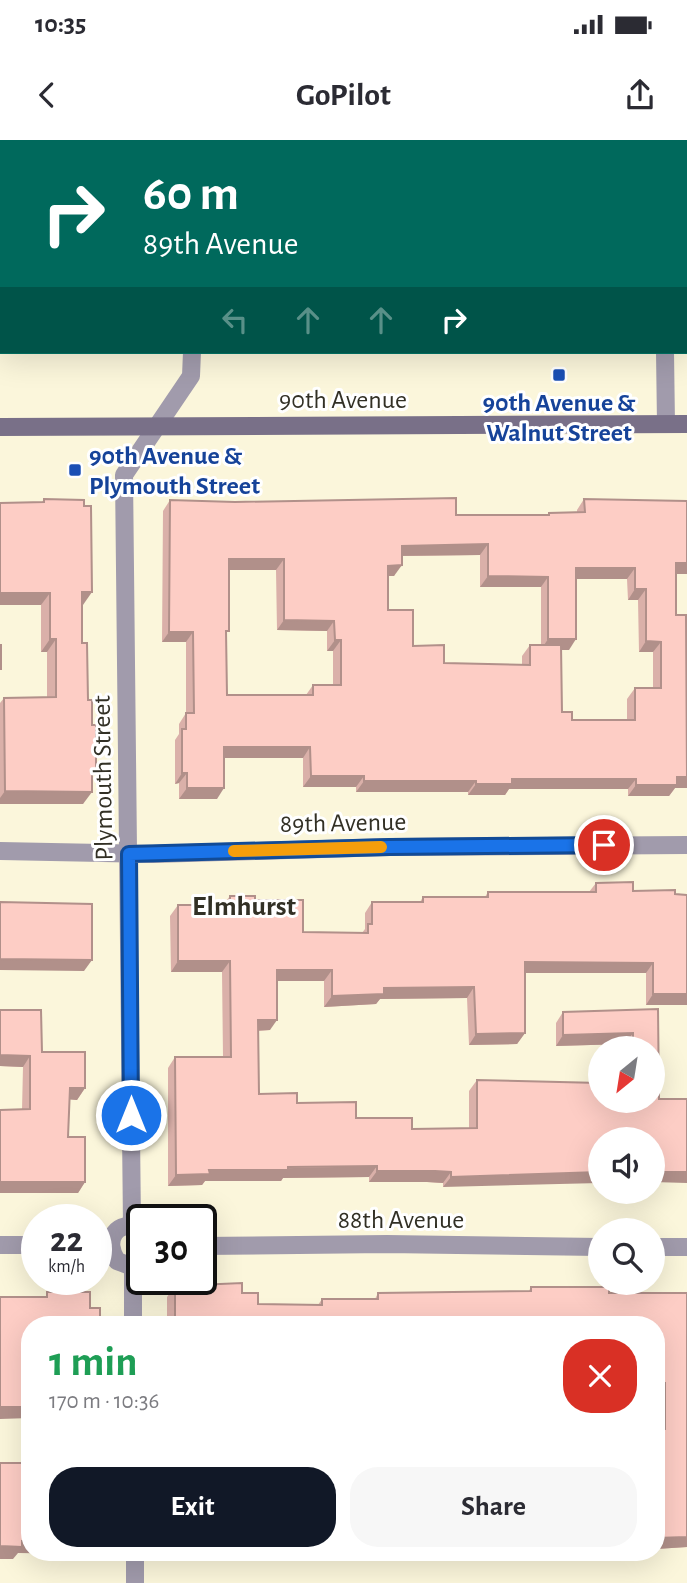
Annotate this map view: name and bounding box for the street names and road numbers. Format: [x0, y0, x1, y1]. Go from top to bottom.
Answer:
street label: 90th Avenue [279, 387, 407, 413]
street label: Plymouth Street [89, 695, 117, 861]
street label: 89th Avenue [280, 809, 406, 837]
street label: 88th Avenue [338, 1207, 464, 1233]

